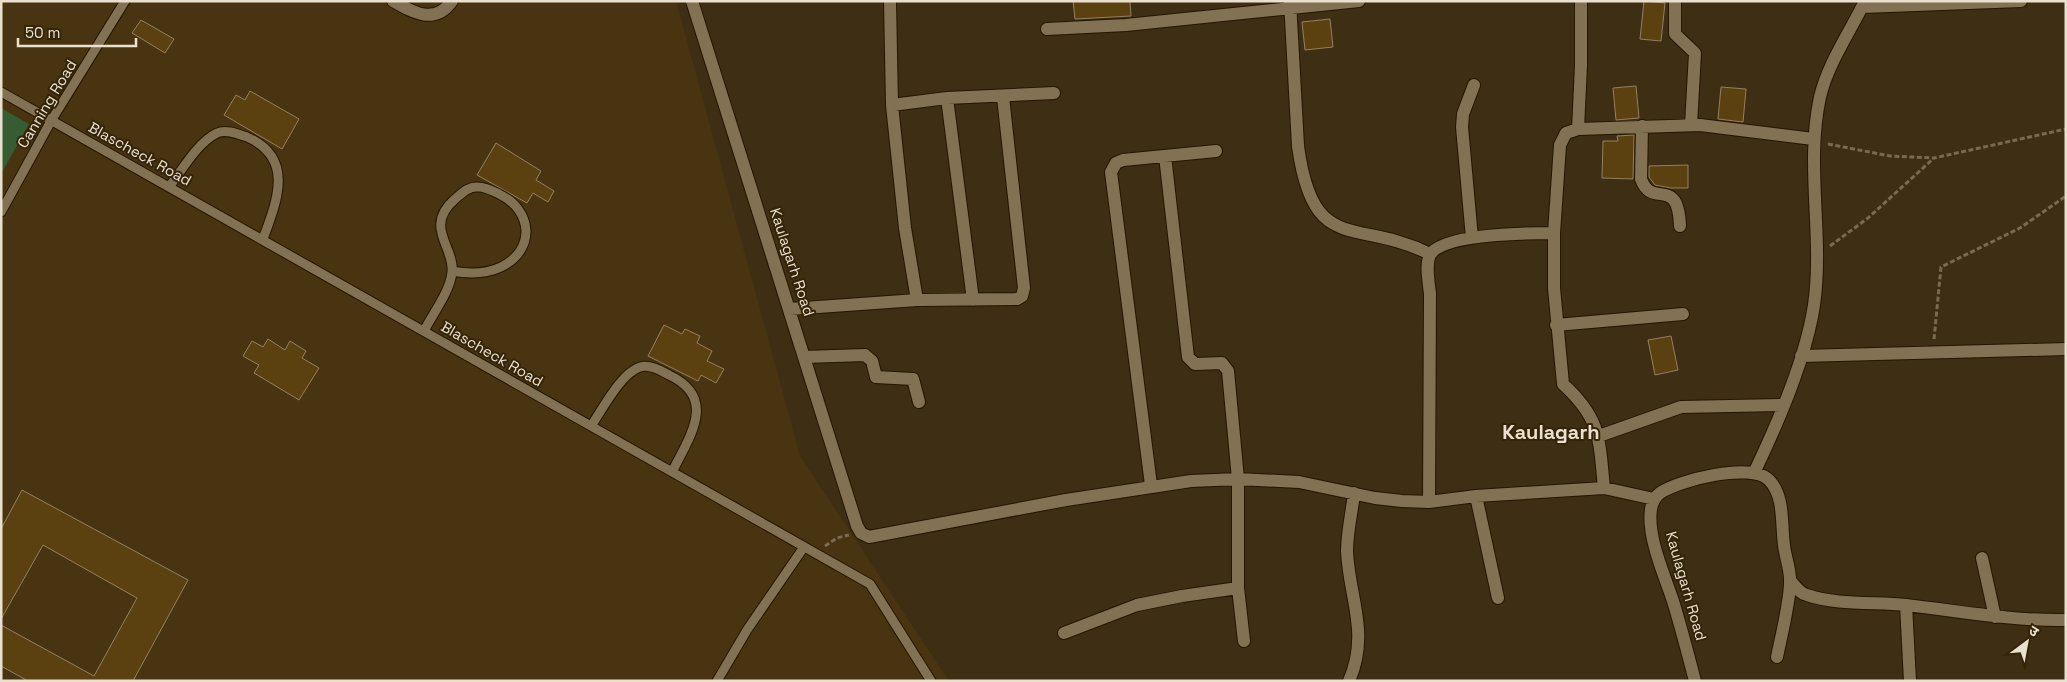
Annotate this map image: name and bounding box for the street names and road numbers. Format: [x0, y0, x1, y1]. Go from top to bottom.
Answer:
street label: Canning Road [13, 56, 80, 151]
street label: Blascheck Road [85, 117, 195, 190]
street label: Kaulagarh Road [766, 205, 819, 318]
street label: Blascheck Road [438, 317, 547, 391]
street label: Kaulagarh Road [1662, 529, 1711, 643]

